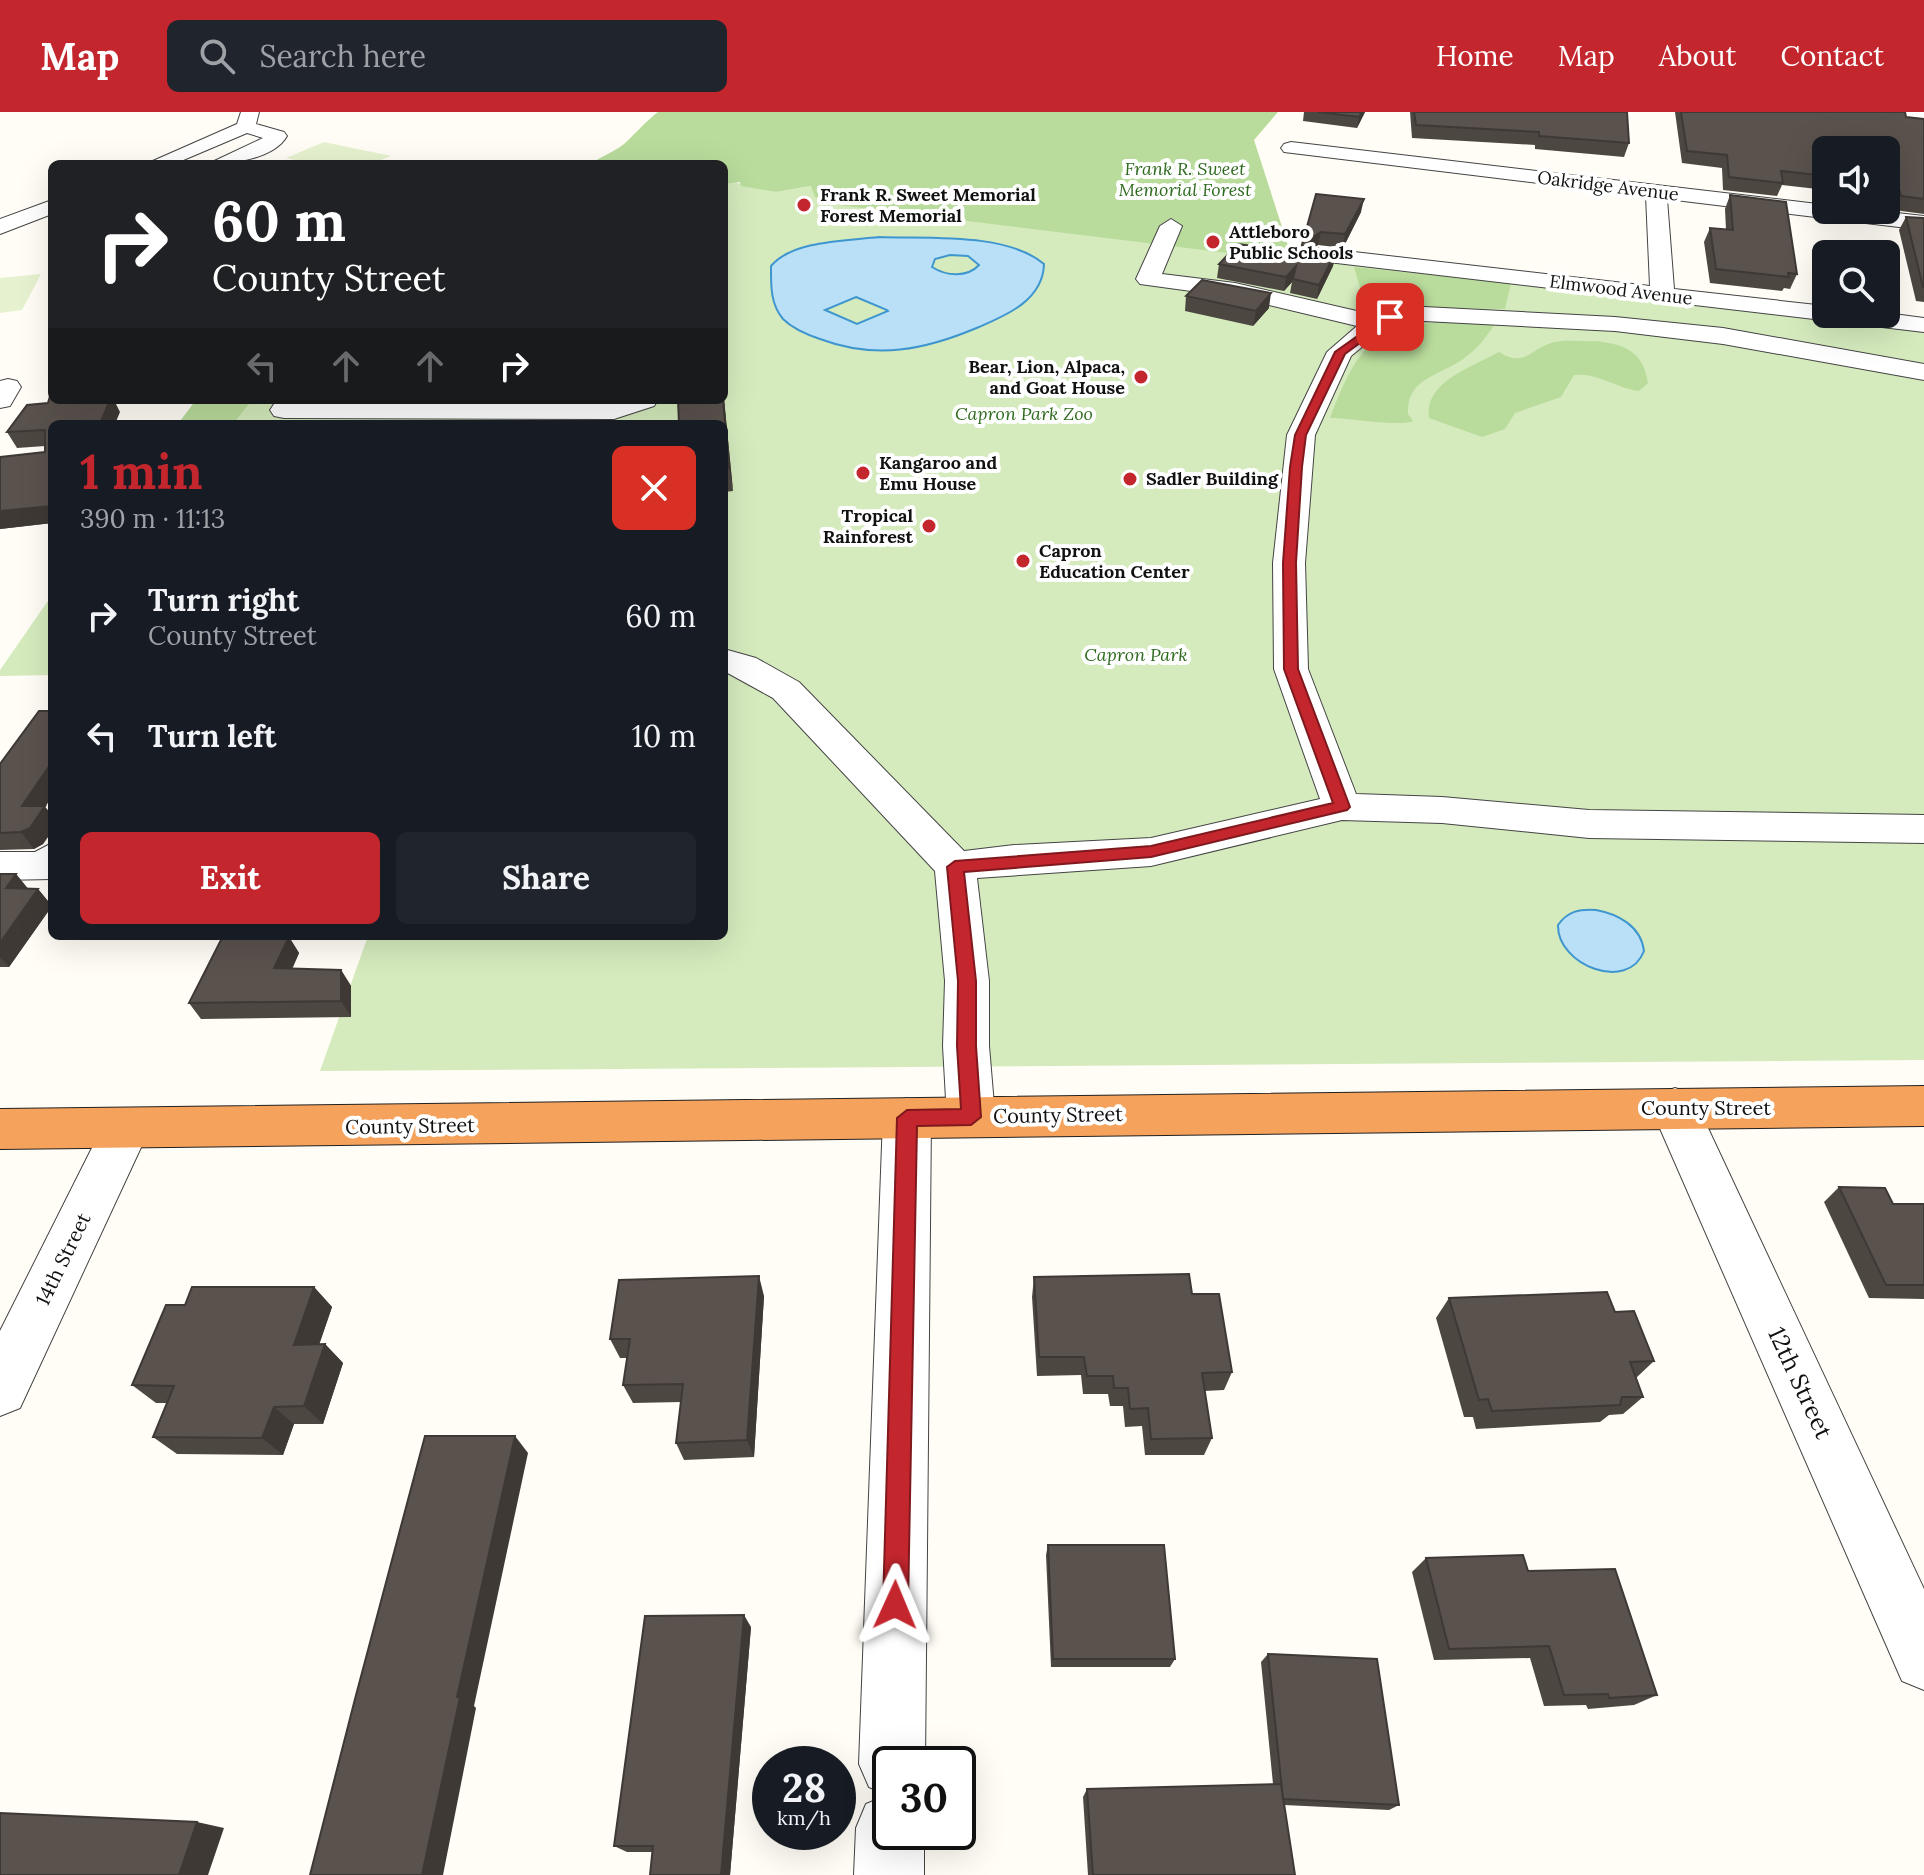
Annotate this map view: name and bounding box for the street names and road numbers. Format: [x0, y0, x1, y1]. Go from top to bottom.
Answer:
street label: Oakridge Avenue [1536, 165, 1680, 206]
street label: Elmwood Avenue [1548, 269, 1694, 310]
street label: County Street [1641, 1095, 1771, 1120]
street label: County Street [993, 1101, 1123, 1128]
street label: County Street [345, 1112, 475, 1139]
street label: 14th Street [29, 1208, 96, 1309]
street label: 12th Street [1761, 1322, 1840, 1444]

